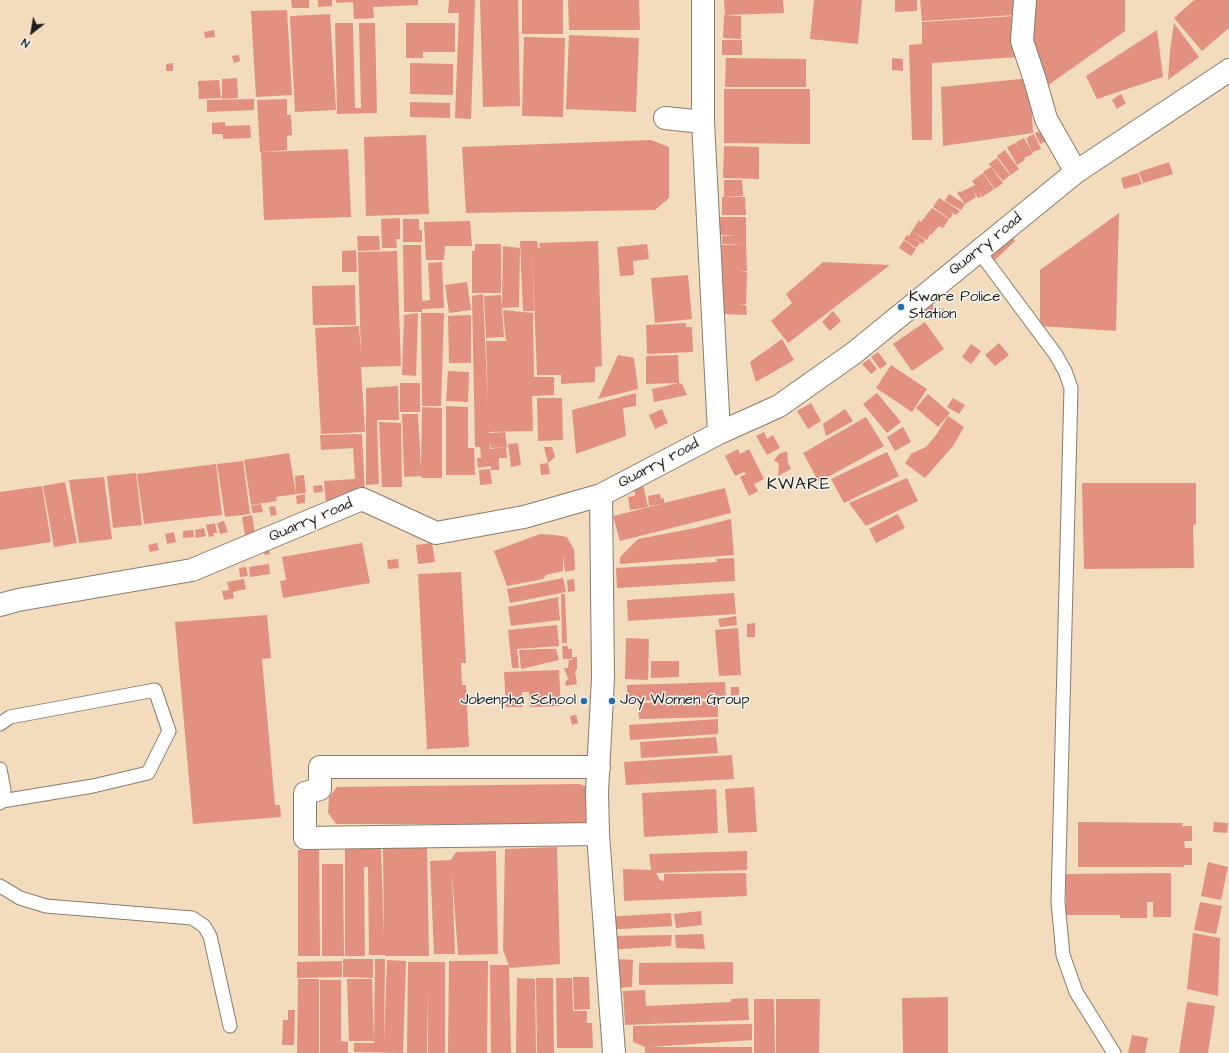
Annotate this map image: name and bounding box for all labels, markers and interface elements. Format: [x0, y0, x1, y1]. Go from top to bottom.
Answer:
north arrow [12, 12, 52, 52]
text: N [19, 35, 32, 51]
street label: Quarry road [946, 210, 1026, 280]
place label: Kware Police Station [909, 289, 1000, 324]
marker: Kware Police Station [896, 302, 906, 312]
street label: Quarry road [616, 435, 702, 493]
district label: KWARE [767, 475, 831, 495]
street label: Quarry road [267, 495, 355, 547]
place label: Jobenpha School [460, 692, 576, 710]
place label: Joy Women Group [620, 692, 750, 710]
marker: Jobenpha School [579, 696, 589, 706]
marker: Joy Women Group [607, 696, 617, 706]

